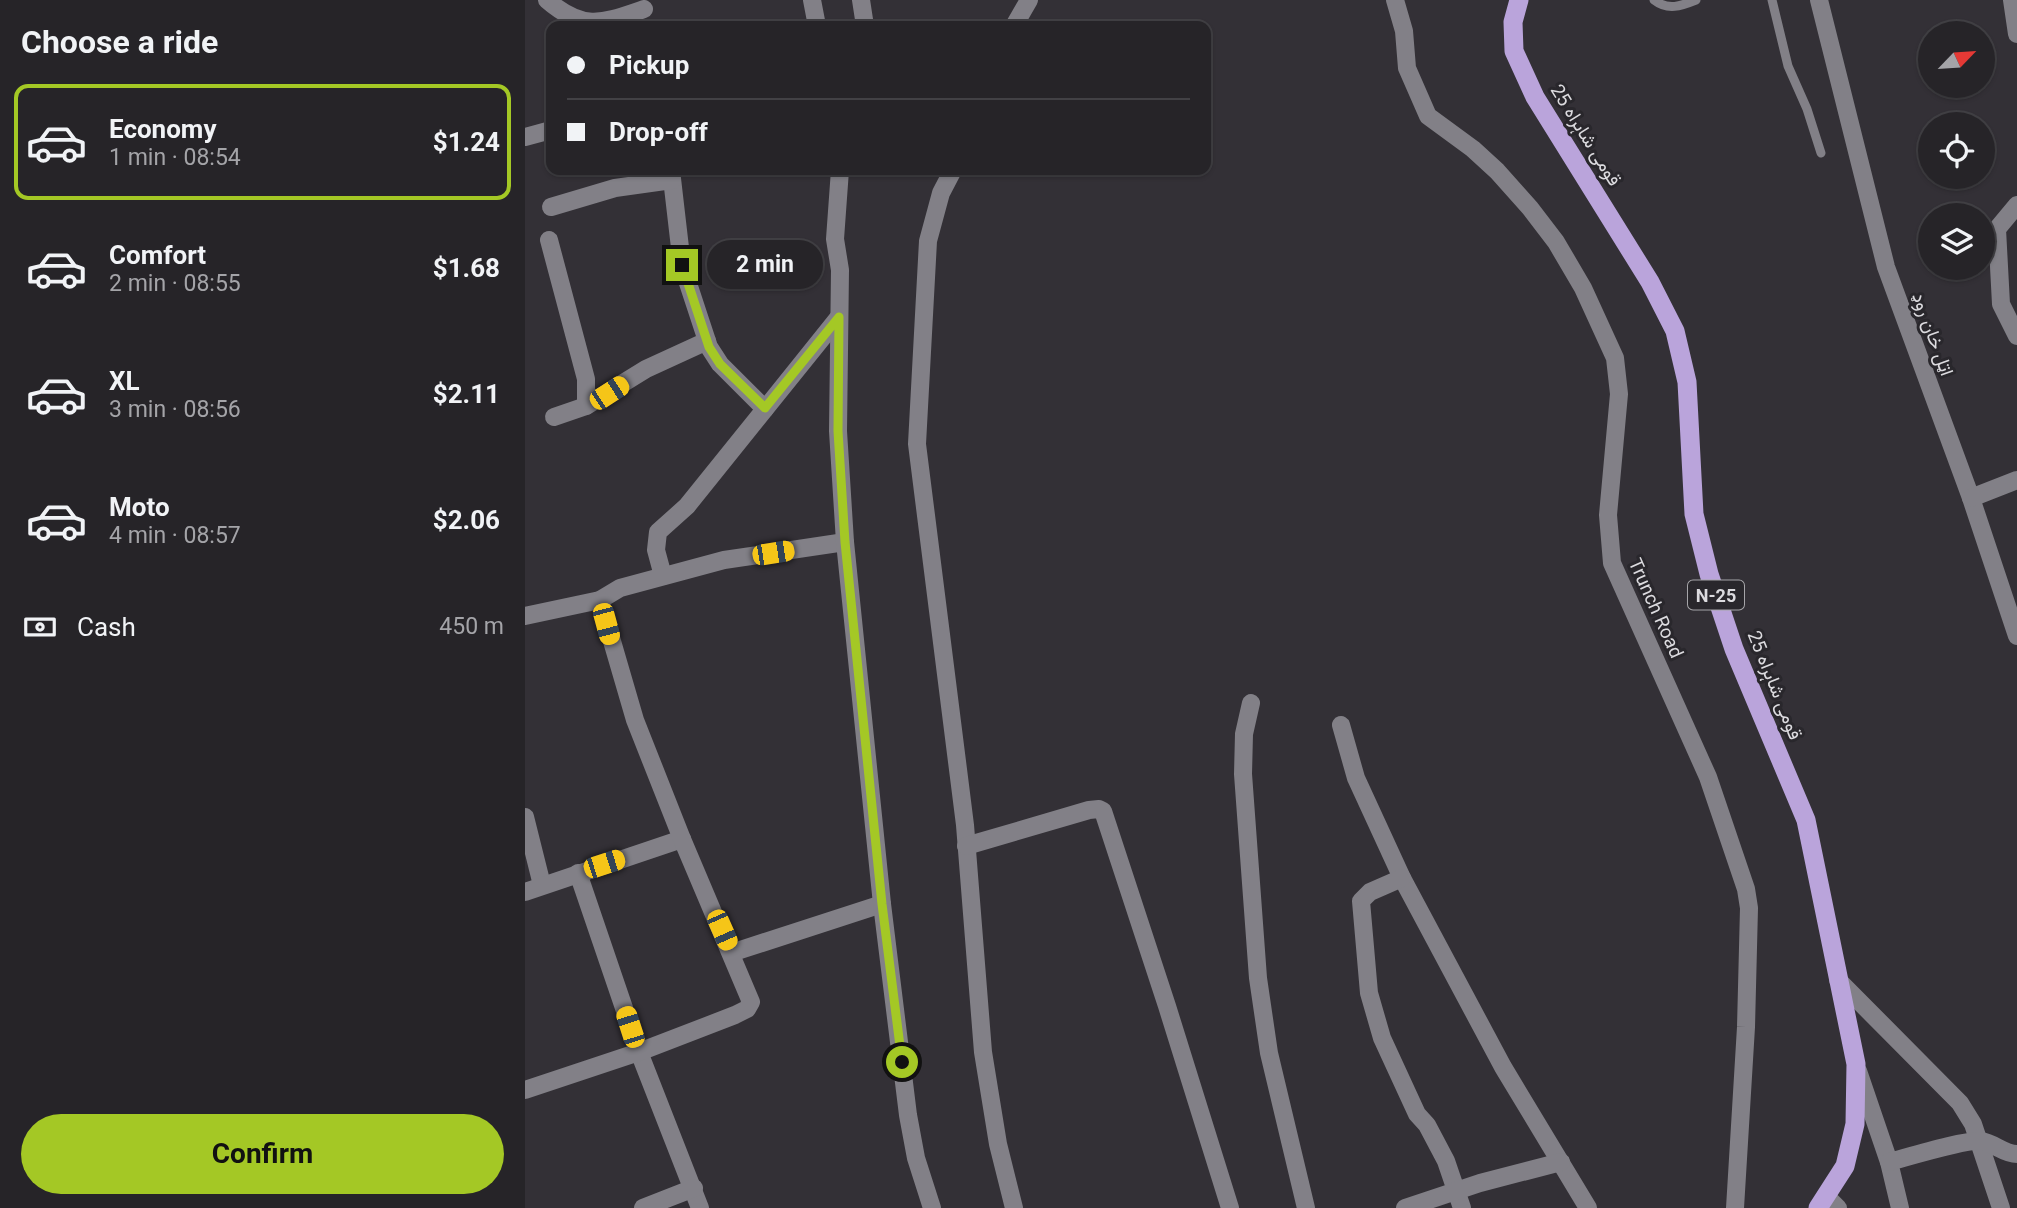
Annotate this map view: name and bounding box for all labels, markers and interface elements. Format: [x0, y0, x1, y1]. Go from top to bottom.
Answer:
north arrow [1918, 21, 1995, 98]
map controls [1918, 21, 1995, 280]
text: Choose a ride [21, 23, 218, 61]
text: Pickup [609, 50, 689, 80]
street label: قومی شاہراہ 25 [1545, 80, 1626, 191]
icon: car [25, 111, 88, 174]
button: locate [1918, 112, 1995, 189]
text: Economy [109, 114, 216, 144]
text: Drop-off [609, 117, 708, 147]
text: $1.24 [433, 127, 500, 157]
text: 1 min · 08:54 [109, 144, 241, 171]
button: layers [1918, 203, 1995, 280]
icon: car [25, 237, 88, 300]
text: Comfort [109, 240, 206, 270]
callout: 2 min [707, 240, 822, 290]
route end [666, 249, 698, 281]
text: 2 min [736, 251, 794, 278]
text: $1.68 [433, 253, 500, 283]
text: 2 min · 08:55 [109, 270, 241, 297]
street label: اټل خان روډ [1907, 289, 1959, 379]
icon: car [25, 363, 88, 426]
text: XL [109, 366, 140, 396]
car [586, 373, 633, 413]
text: $2.11 [433, 379, 500, 409]
text: 3 min · 08:56 [109, 396, 241, 423]
icon: car [25, 489, 88, 552]
text: Moto [109, 492, 170, 522]
text: $2.06 [433, 505, 500, 535]
text: 4 min · 08:57 [109, 522, 241, 549]
car [751, 539, 796, 567]
street label: Trunch Road [1624, 555, 1688, 661]
road number: N-25 [1688, 580, 1744, 610]
car [591, 601, 622, 647]
icon: cash [21, 608, 59, 646]
text: Cash [77, 612, 136, 642]
text: 450 m [439, 613, 504, 640]
street label: قومی شاہراہ 25 [1742, 627, 1807, 743]
car [581, 848, 628, 880]
car [704, 907, 741, 953]
car [614, 1004, 647, 1050]
route start [886, 1046, 918, 1078]
button: Confirm [21, 1114, 504, 1194]

